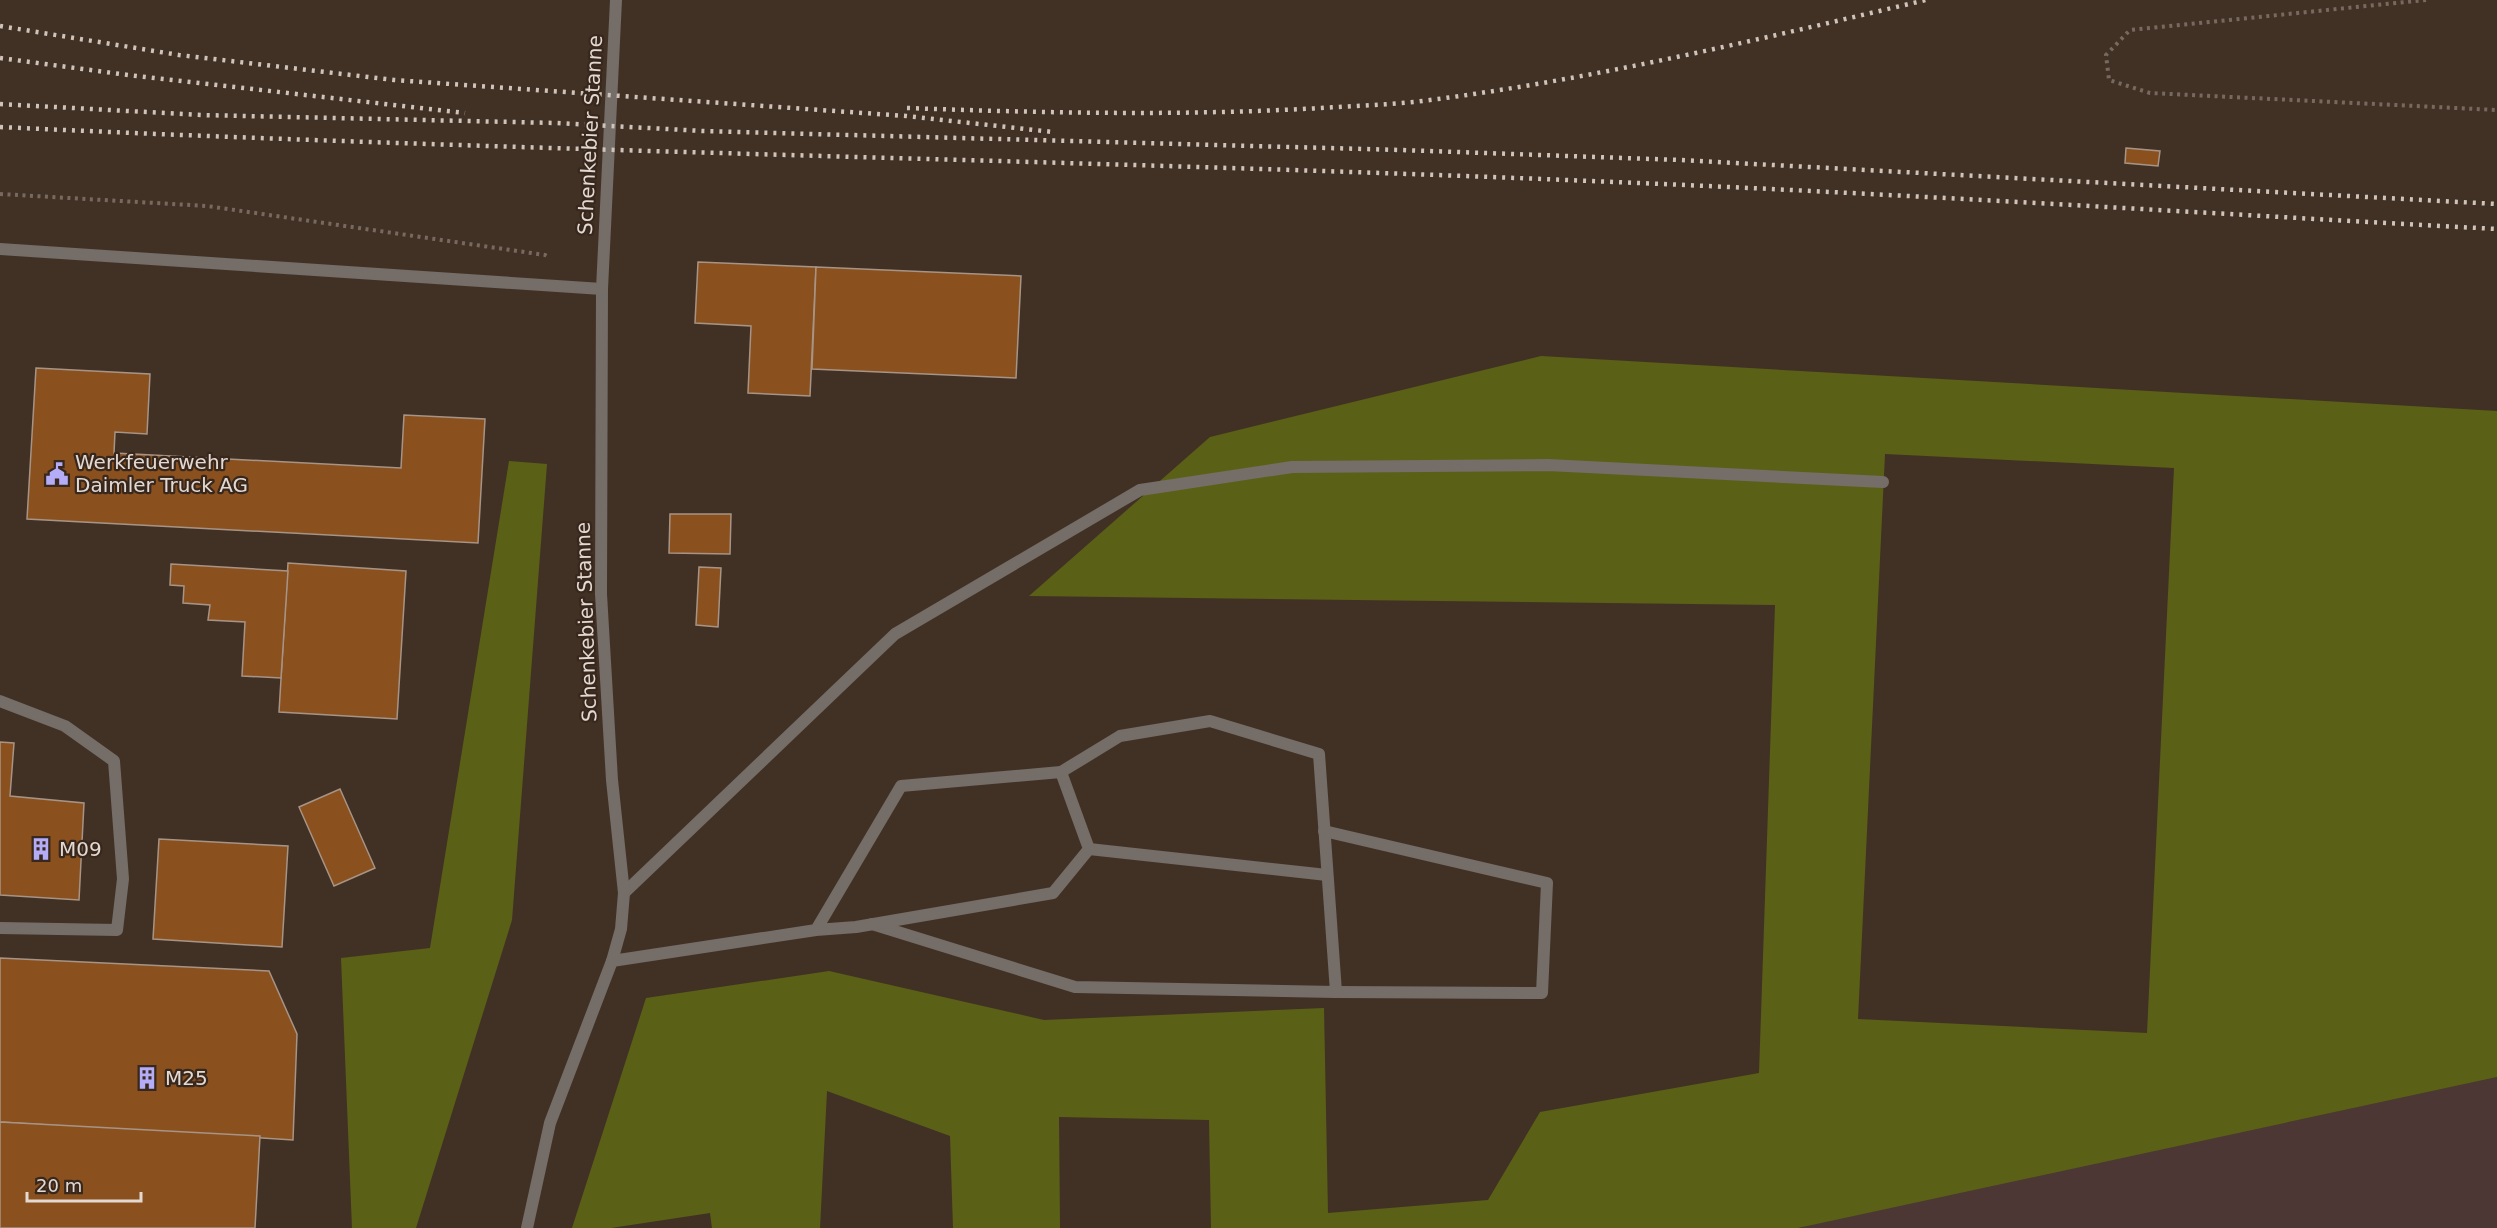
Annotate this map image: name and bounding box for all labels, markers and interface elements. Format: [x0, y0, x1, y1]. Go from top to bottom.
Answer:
street label: Schenkebier Stanne [573, 34, 607, 236]
place label: Werkfeuerwehr Daimler Truck AG [75, 450, 248, 497]
public building icon: Werkfeuerwehr Daimler Truck AG [44, 461, 70, 487]
street label: Schenkebier Stanne [571, 522, 601, 722]
building icon: M09 [28, 836, 54, 862]
place label: M09 [59, 837, 102, 861]
building icon: M25 [134, 1065, 160, 1091]
place label: M25 [165, 1066, 208, 1090]
scale bar [27, 1165, 141, 1203]
text: 20 m [36, 1175, 82, 1196]

